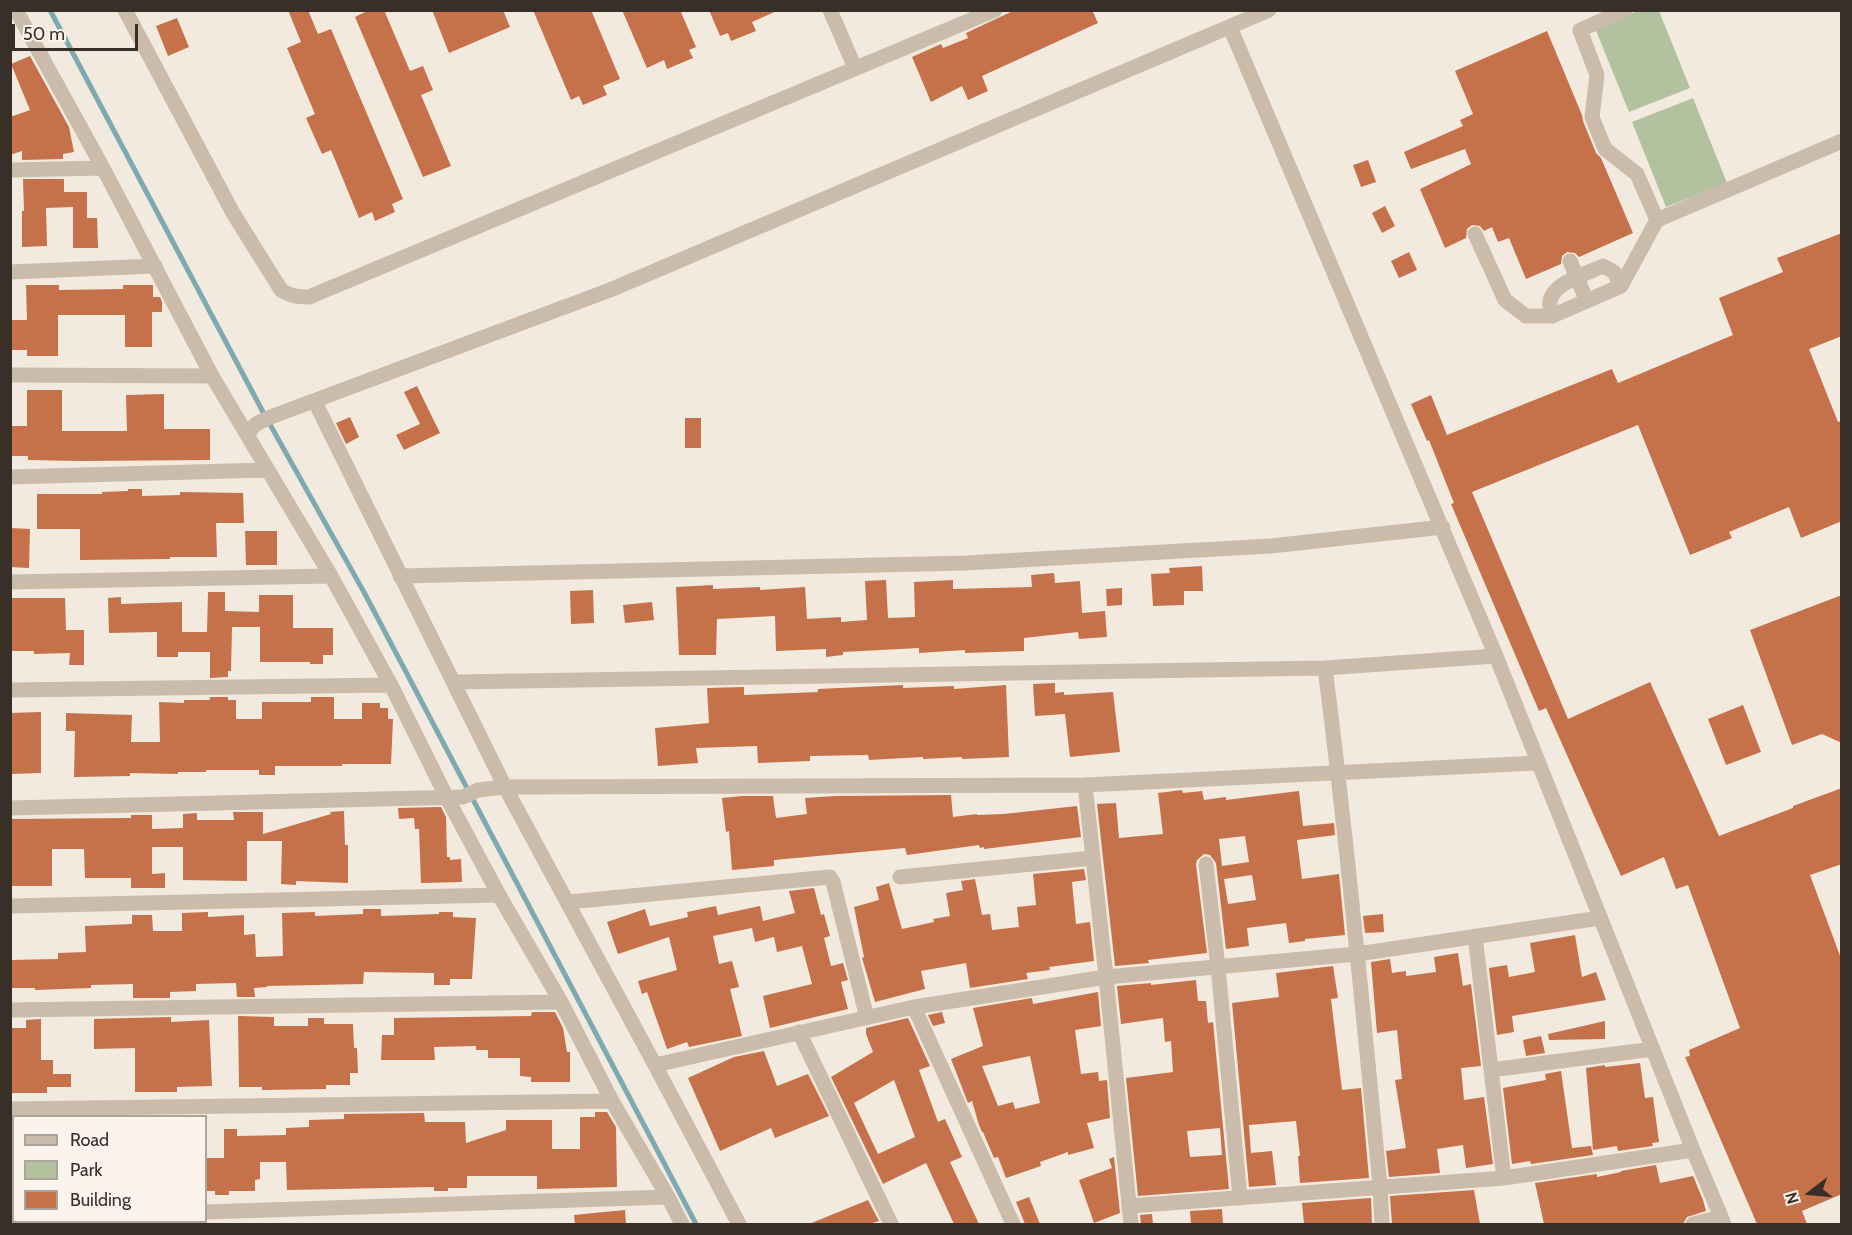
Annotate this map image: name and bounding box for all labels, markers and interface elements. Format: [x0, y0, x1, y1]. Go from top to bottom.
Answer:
scale bar [15, 12, 141, 50]
text: 50 m [23, 23, 65, 45]
legend [12, 1115, 207, 1223]
text: Road [70, 1129, 109, 1151]
text: Park [70, 1159, 102, 1181]
north arrow [1780, 1163, 1840, 1223]
text: Building [70, 1189, 131, 1211]
text: N [1782, 1190, 1803, 1206]

